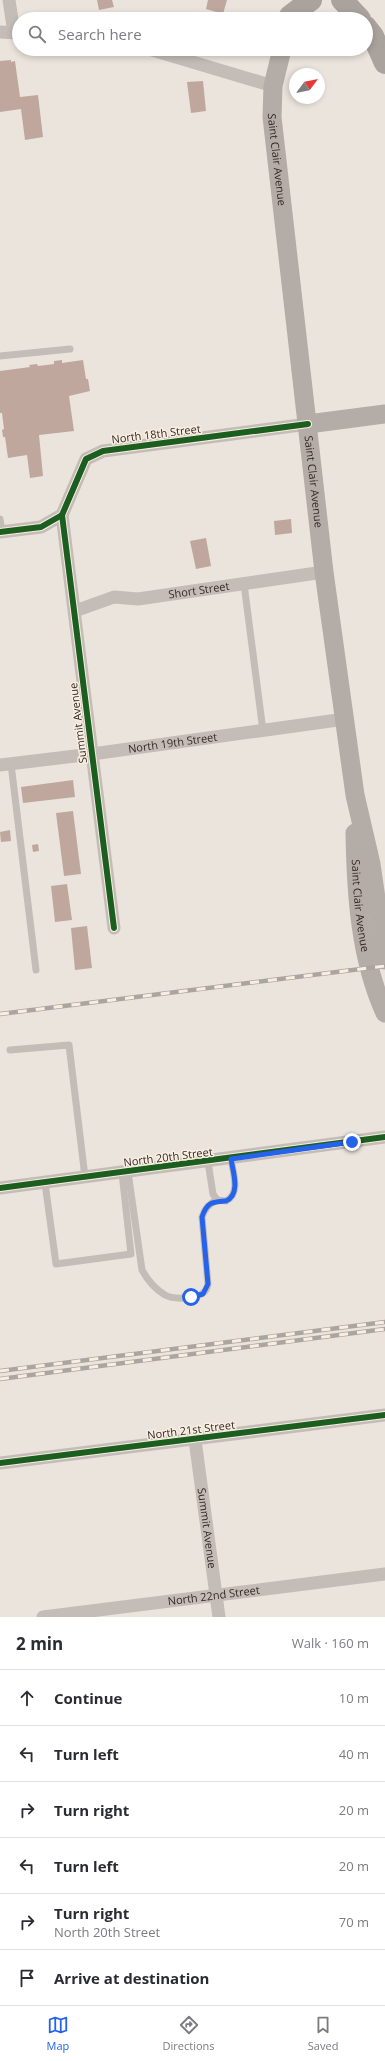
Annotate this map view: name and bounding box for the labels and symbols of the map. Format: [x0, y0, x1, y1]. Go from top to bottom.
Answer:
north arrow [289, 68, 325, 104]
street label: Saint Clair Avenue [265, 113, 290, 207]
street label: North 18th Street [110, 421, 201, 446]
street label: Saint Clair Avenue [301, 435, 327, 528]
street label: Short Street [167, 578, 230, 602]
street label: Summit Avenue [65, 682, 90, 764]
street label: North 19th Street [127, 729, 218, 756]
street label: Saint Clair Avenue [349, 859, 373, 953]
route end [343, 1133, 361, 1151]
street label: North 20th Street [122, 1144, 213, 1169]
route start [182, 1288, 200, 1306]
street label: North 21st Street [146, 1417, 236, 1442]
street label: Summit Avenue [195, 1487, 220, 1569]
street label: North 22nd Street [167, 1582, 261, 1608]

